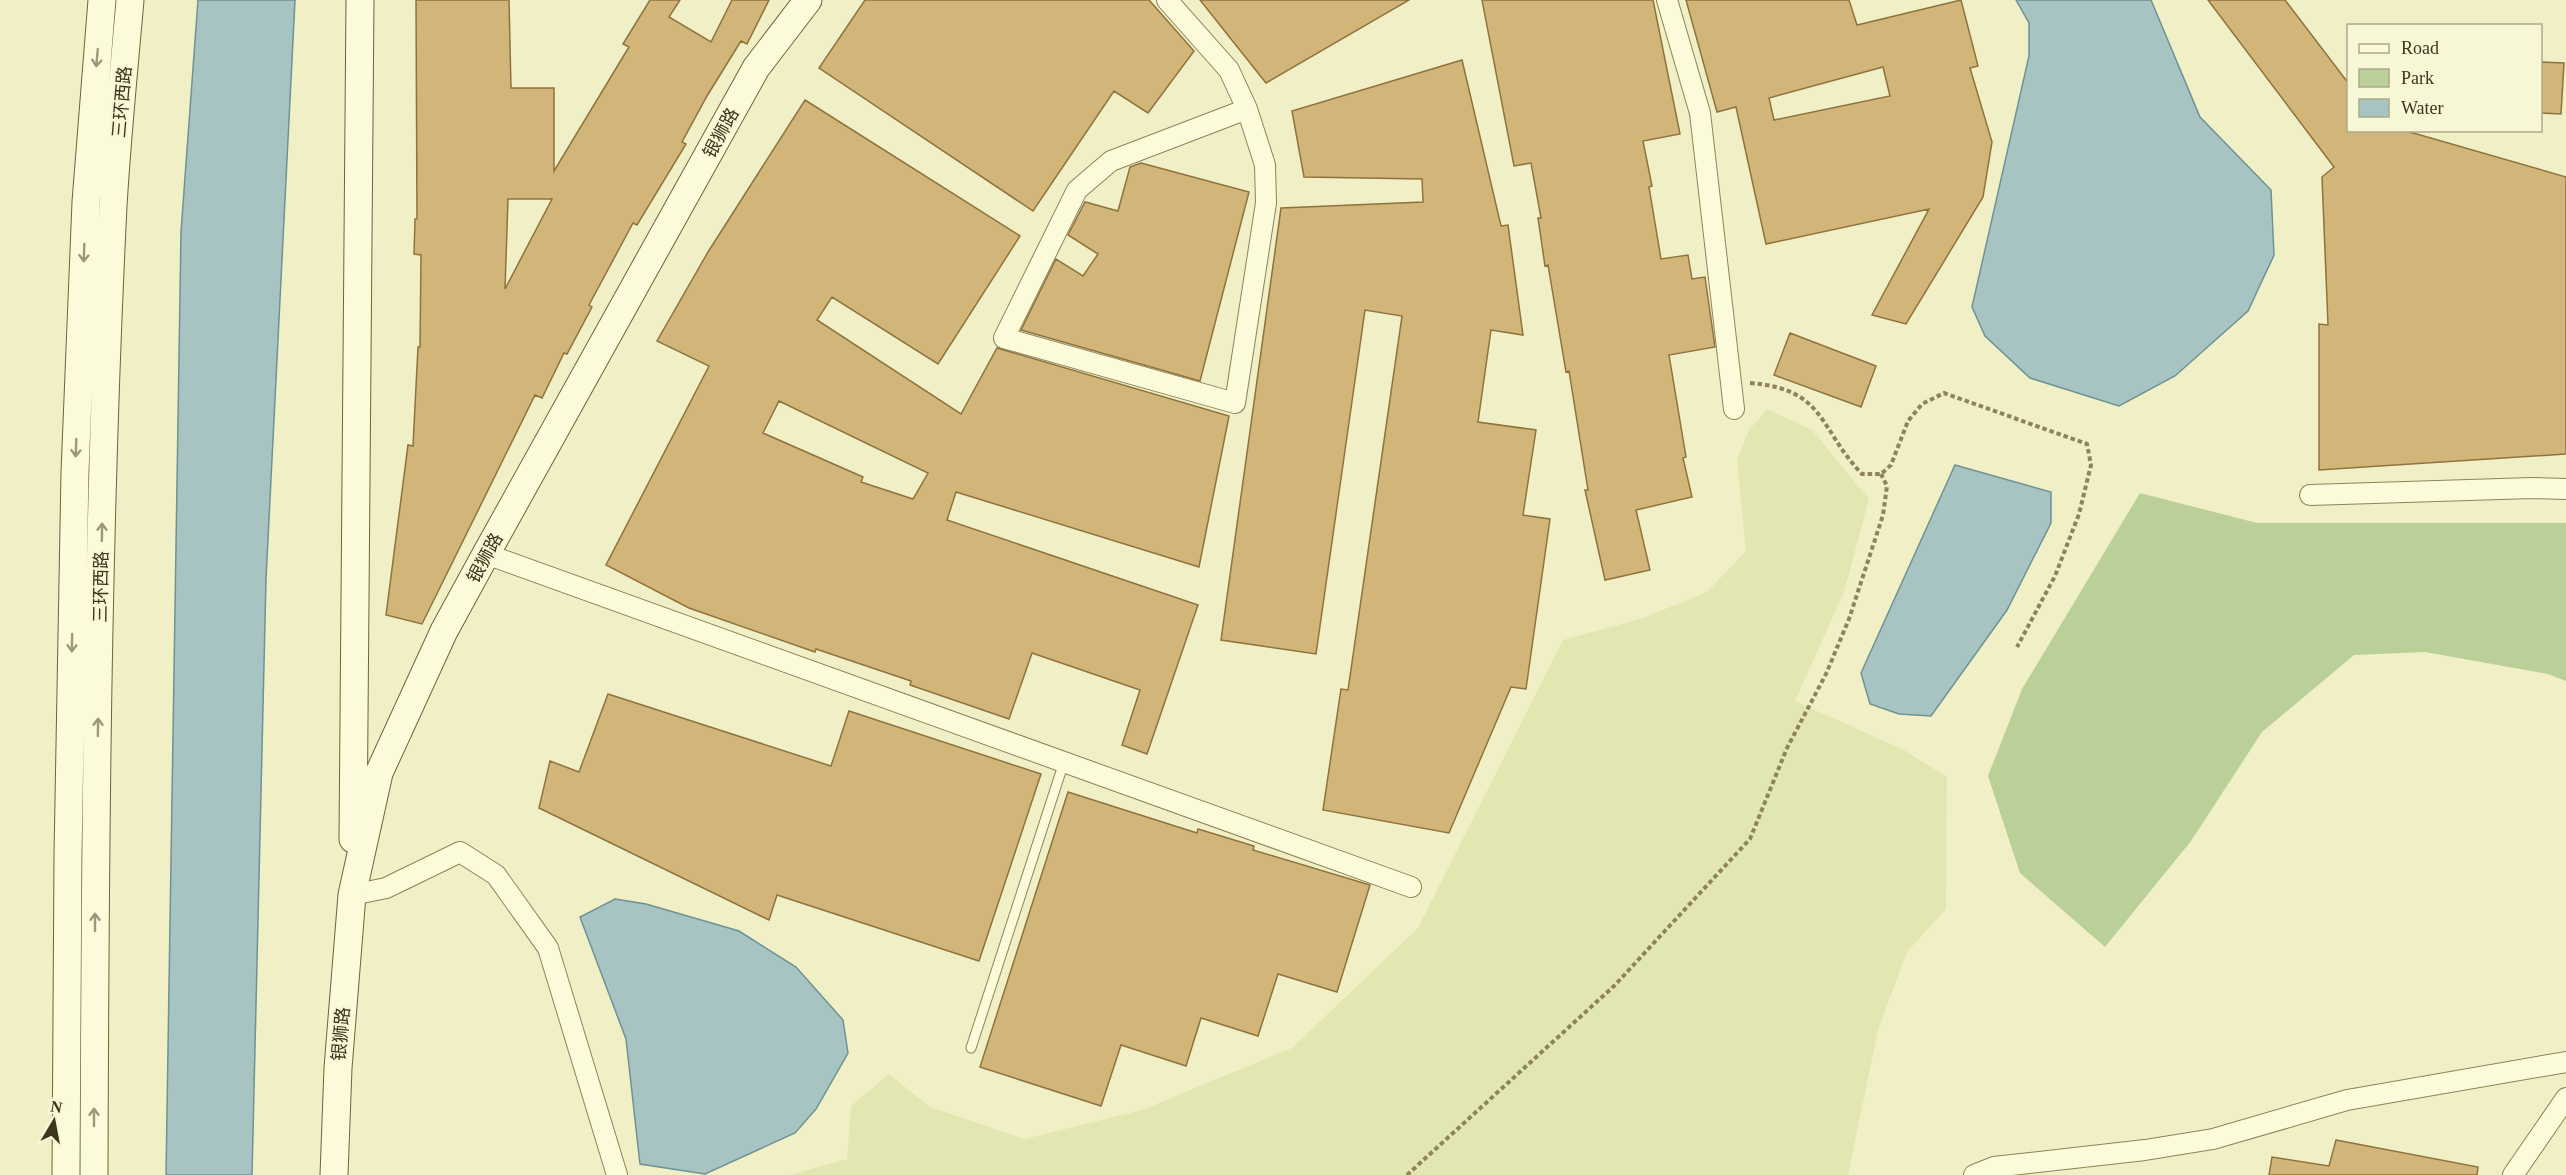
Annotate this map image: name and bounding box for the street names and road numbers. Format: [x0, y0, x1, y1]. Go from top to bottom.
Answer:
street label: 三环西路 [109, 65, 135, 139]
street label: 银狮路 [699, 105, 743, 161]
street label: 银狮路 [463, 530, 507, 586]
street label: 三环西路 [90, 551, 112, 623]
street label: 银狮路 [329, 1006, 353, 1062]

